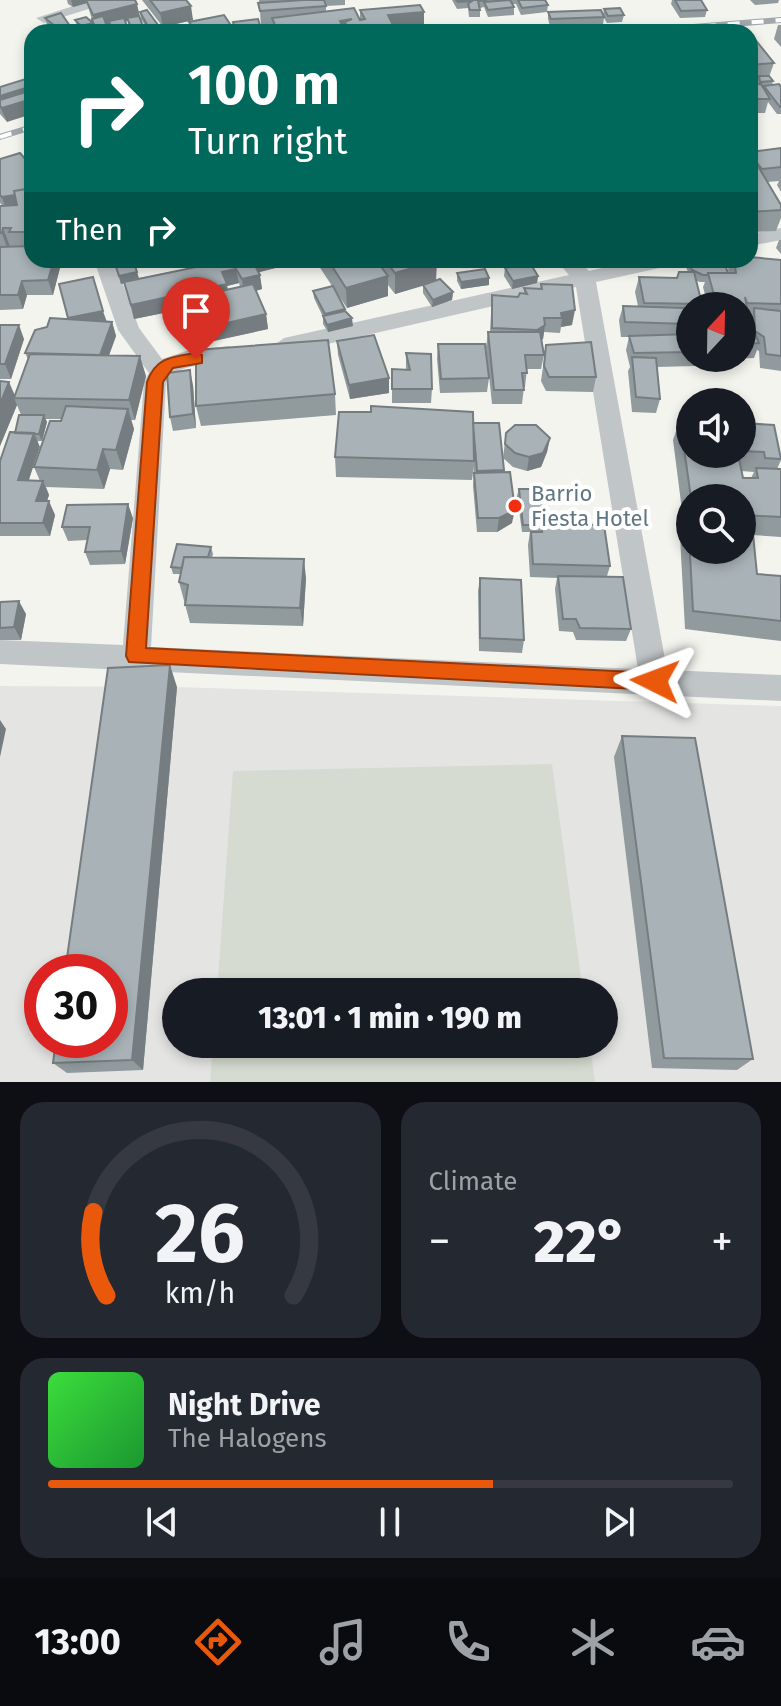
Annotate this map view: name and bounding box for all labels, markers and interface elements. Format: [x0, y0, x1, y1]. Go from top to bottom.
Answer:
text: 100 m [188, 52, 340, 119]
icon: right [56, 56, 160, 160]
text: Turn right [188, 120, 348, 164]
icon: right [139, 208, 183, 252]
text: Then [56, 212, 123, 248]
pin [162, 277, 230, 359]
icon: arrive [174, 289, 218, 333]
north arrow [676, 292, 756, 372]
map controls [676, 292, 756, 564]
button: sound [676, 388, 756, 468]
place label: Barrio Fiesta Hotel [531, 480, 649, 532]
button: search [676, 484, 756, 564]
marker: Barrio Fiesta Hotel [506, 497, 524, 515]
position arrow [613, 639, 697, 723]
speed limit sign: 30 [24, 954, 128, 1058]
text: 13:01 · 1 min · 190 m [258, 1000, 522, 1036]
text: Climate [429, 1166, 517, 1197]
text: 26 [155, 1184, 245, 1284]
text: 22° [534, 1206, 628, 1278]
text: − [429, 1215, 451, 1268]
text: + [711, 1215, 733, 1268]
text: km/h [165, 1276, 236, 1311]
text: Night Drive [168, 1387, 321, 1423]
text: The Halogens [168, 1423, 327, 1454]
icon: previous [140, 1500, 184, 1544]
icon: pause [368, 1500, 412, 1544]
icon: next [597, 1500, 641, 1544]
icon: directions [190, 1614, 246, 1670]
icon: music [315, 1614, 371, 1670]
icon: phone [440, 1614, 496, 1670]
icon: climate [565, 1614, 621, 1670]
icon: car [690, 1614, 746, 1670]
text: 13:00 [35, 1620, 121, 1664]

